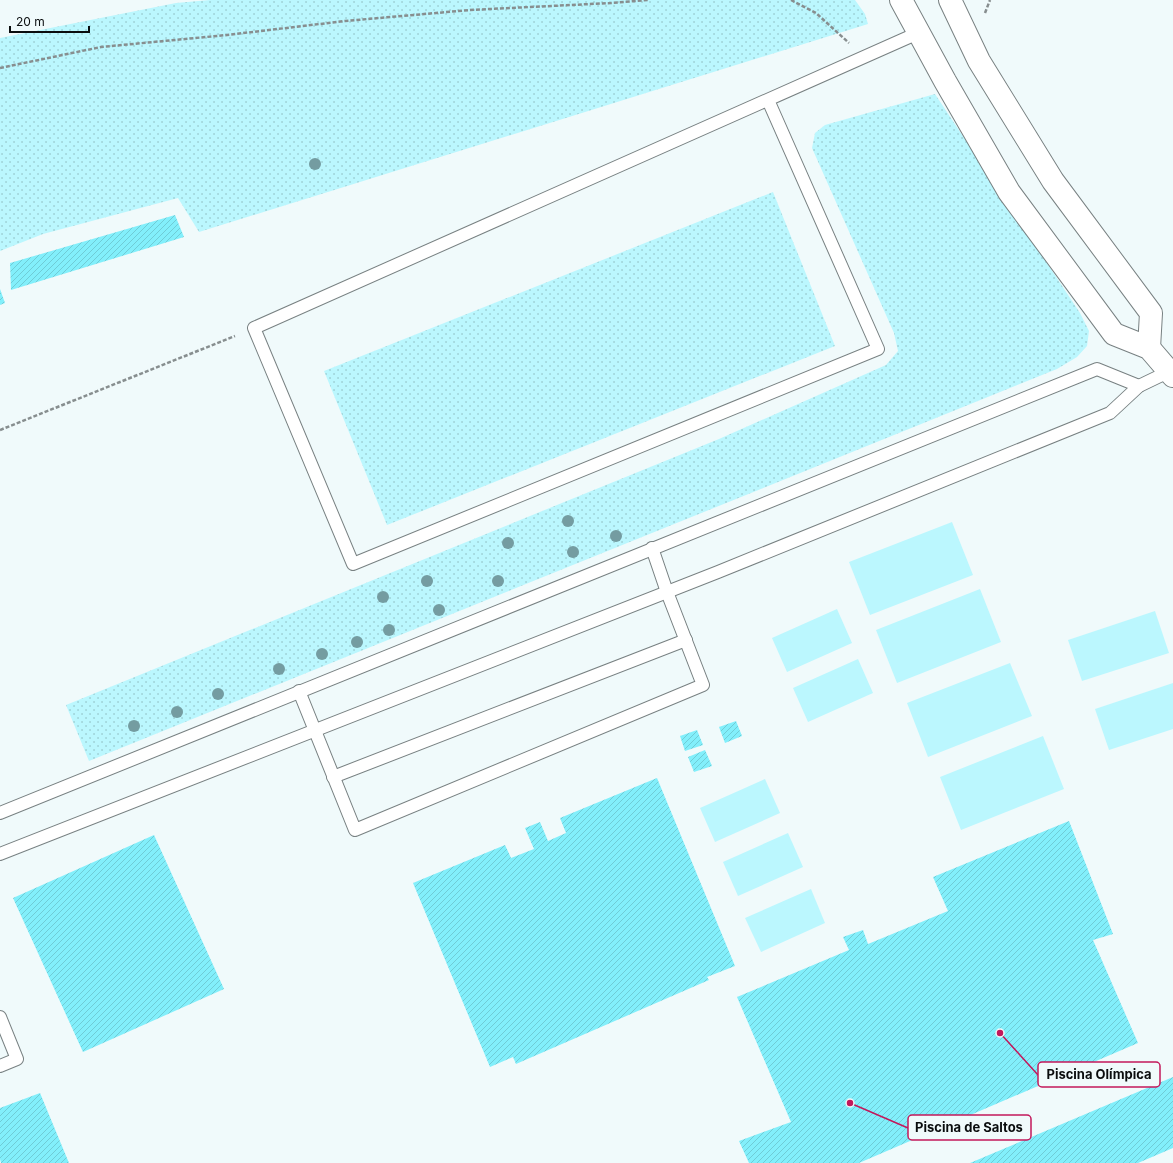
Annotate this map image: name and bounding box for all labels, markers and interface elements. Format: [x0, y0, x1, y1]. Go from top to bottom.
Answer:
scale bar [10, 8, 89, 34]
text: 20 m [16, 14, 45, 29]
callout: Piscina Olímpica [1038, 1062, 1160, 1087]
text: Piscina Olímpica [1046, 1066, 1152, 1082]
callout: Piscina de Saltos [908, 1115, 1031, 1140]
text: Piscina de Saltos [915, 1119, 1023, 1135]

